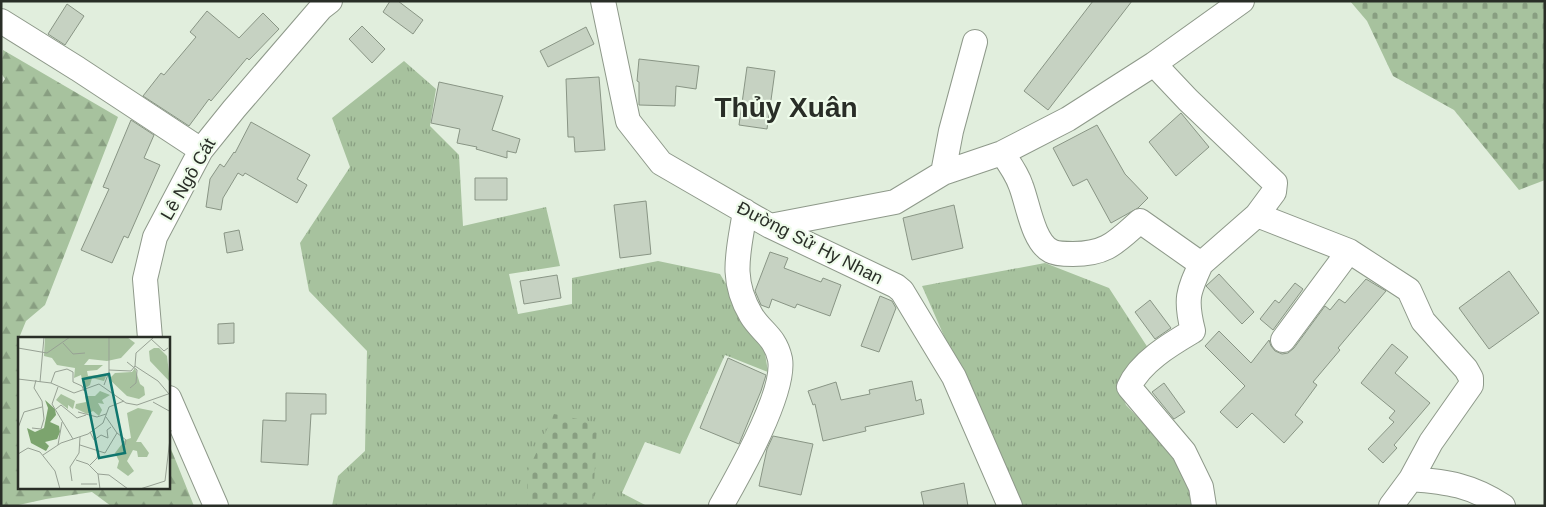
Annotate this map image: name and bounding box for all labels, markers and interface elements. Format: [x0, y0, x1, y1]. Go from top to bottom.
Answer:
district label: Thủy Xuân [714, 92, 858, 123]
street label: Lê Ngô Cát [157, 135, 219, 223]
street label: Đường Sử Hy Nhan [734, 198, 886, 288]
inset map [18, 337, 170, 490]

